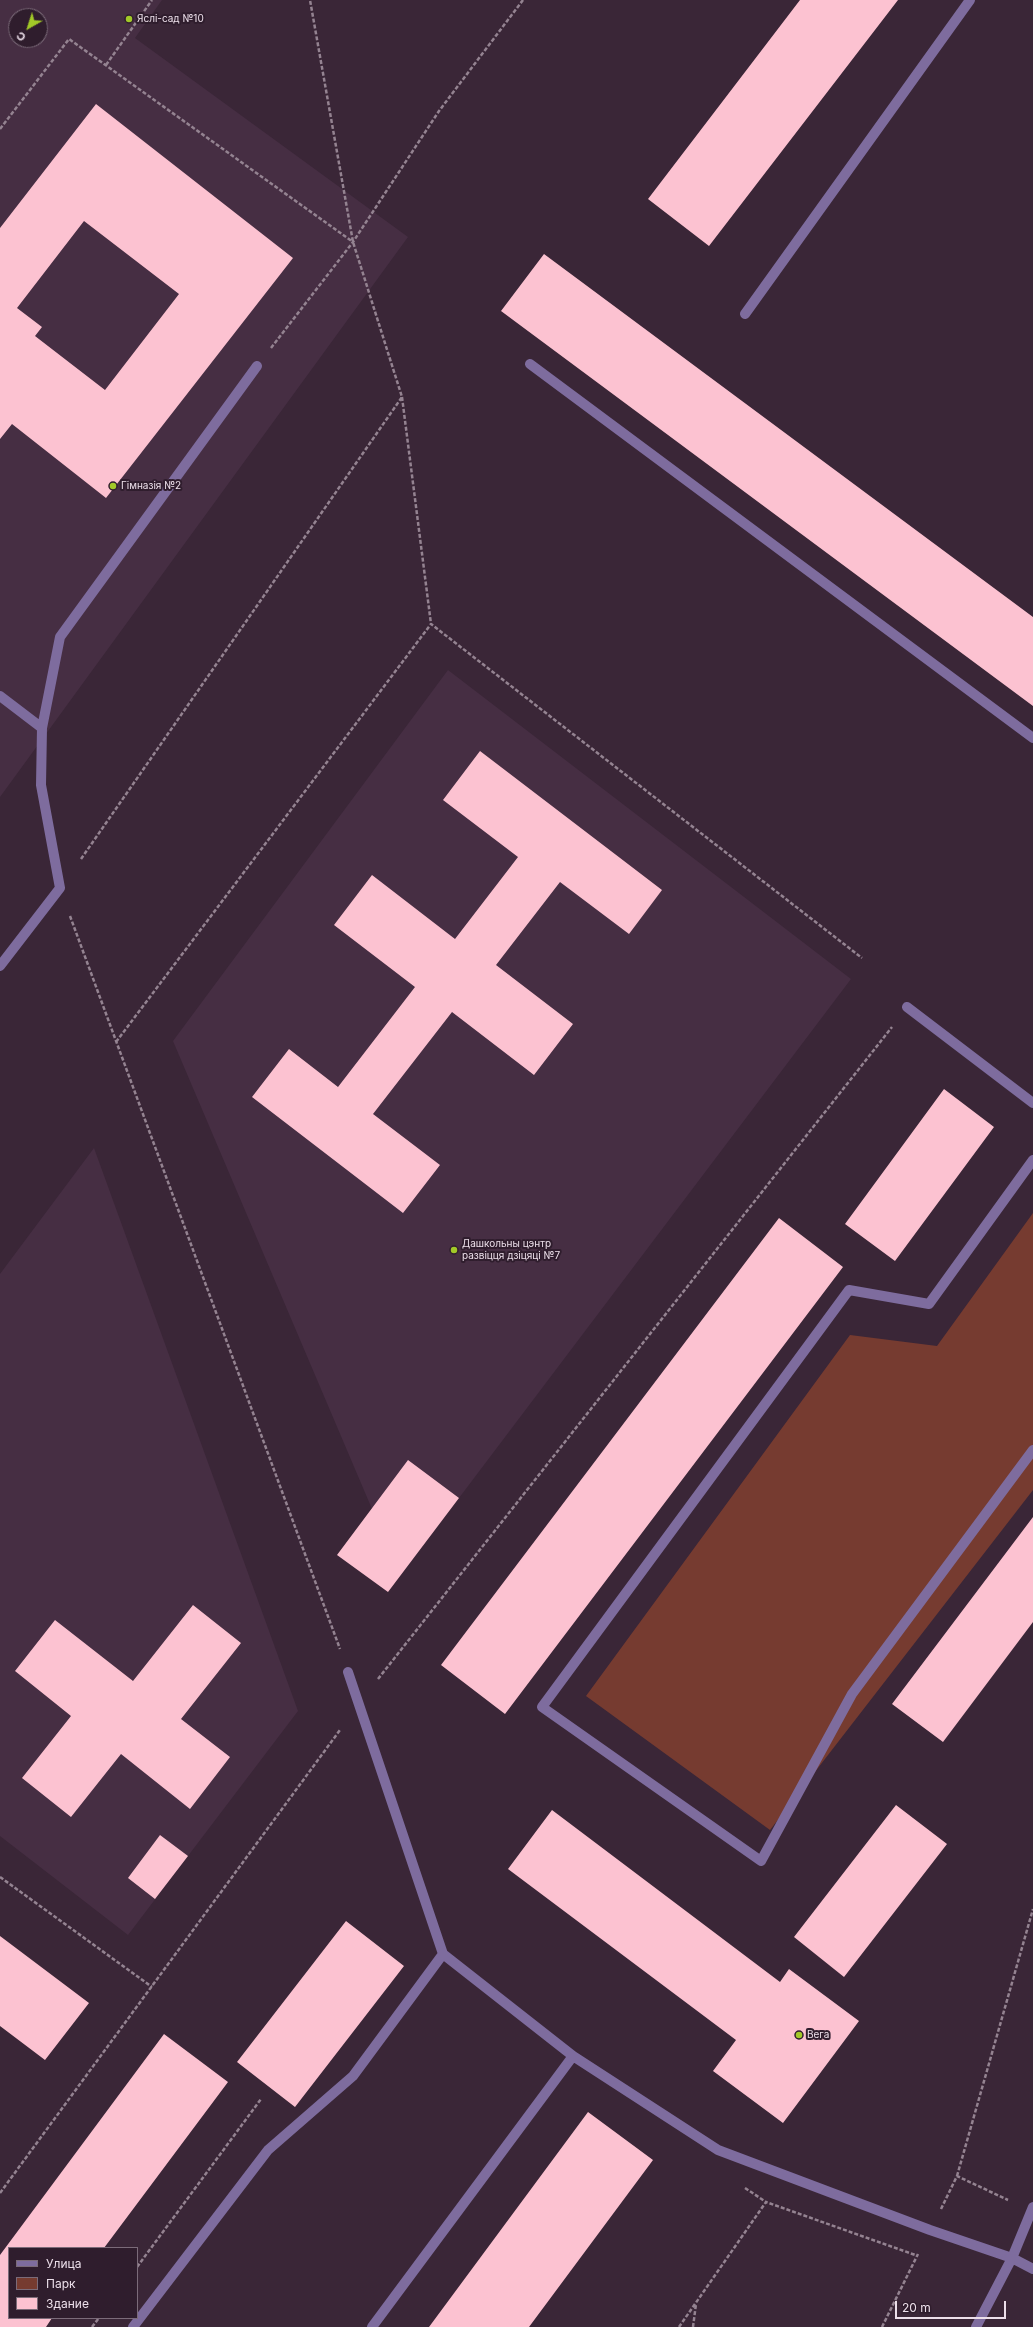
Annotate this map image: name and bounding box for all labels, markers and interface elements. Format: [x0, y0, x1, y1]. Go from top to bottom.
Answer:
north arrow [8, 8, 48, 48]
place label: Яслі-сад №10 [137, 13, 204, 25]
marker: Яслі-сад №10 [124, 14, 134, 24]
text: С [14, 29, 29, 45]
place label: Гімназія №2 [121, 480, 181, 492]
marker: Гімназія №2 [108, 481, 118, 491]
place label: Дашкольны цэнтр развіцця дзіцяці №7 [462, 1238, 560, 1262]
marker: Дашкольны цэнтр развіцця дзіцяці №7 [449, 1245, 459, 1255]
place label: Вега [807, 2029, 829, 2041]
marker: Вега [794, 2030, 804, 2040]
legend [8, 2247, 138, 2319]
text: Улица [46, 2256, 81, 2271]
text: Парк [46, 2276, 76, 2291]
scale bar [897, 2293, 1008, 2319]
text: Здание [46, 2296, 89, 2311]
text: 20 m [902, 2300, 931, 2315]

